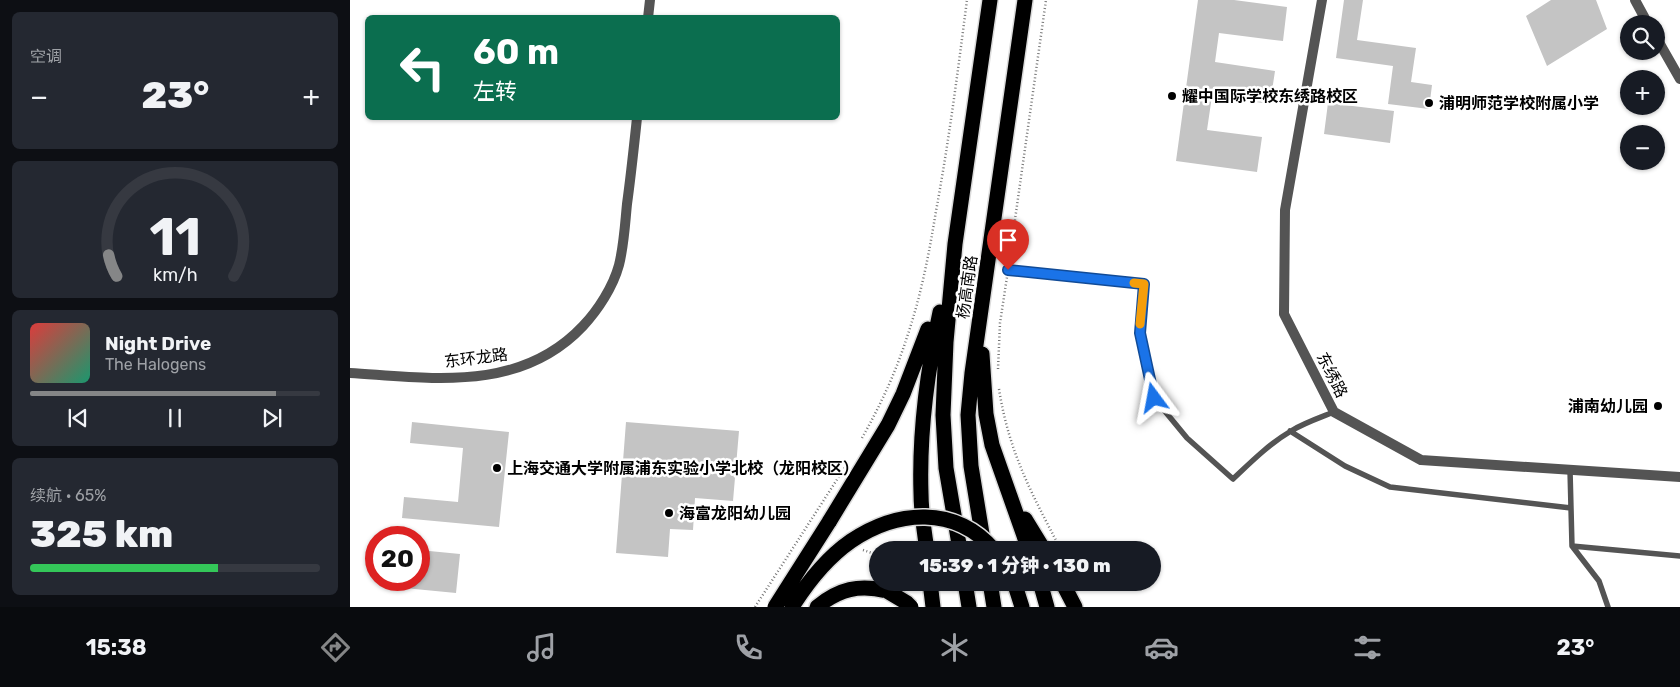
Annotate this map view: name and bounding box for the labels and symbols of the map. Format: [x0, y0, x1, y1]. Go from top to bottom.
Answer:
place label: 耀中国际学校东绣路校区 [1182, 87, 1358, 106]
marker: 耀中国际学校东绣路校区 [1166, 90, 1178, 102]
place label: 浦明师范学校附属小学 [1439, 94, 1599, 113]
marker: 浦明师范学校附属小学 [1423, 97, 1435, 109]
pin [987, 219, 1029, 270]
street label: 杨高南路 [953, 254, 981, 320]
street label: 东环龙路 [443, 345, 509, 371]
street label: 东绣路 [1313, 349, 1351, 401]
position arrow [1127, 371, 1179, 423]
place label: 浦南幼儿园 [1568, 397, 1648, 416]
marker: 浦南幼儿园 [1652, 400, 1664, 412]
place label: 上海交通大学附属浦东实验小学北校（龙阳校区） [507, 459, 859, 478]
marker: 上海交通大学附属浦东实验小学北校（龙阳校区） [491, 462, 503, 474]
place label: 海富龙阳幼儿园 [679, 504, 791, 523]
marker: 海富龙阳幼儿园 [663, 507, 675, 519]
speed limit sign: 20 [365, 526, 430, 591]

